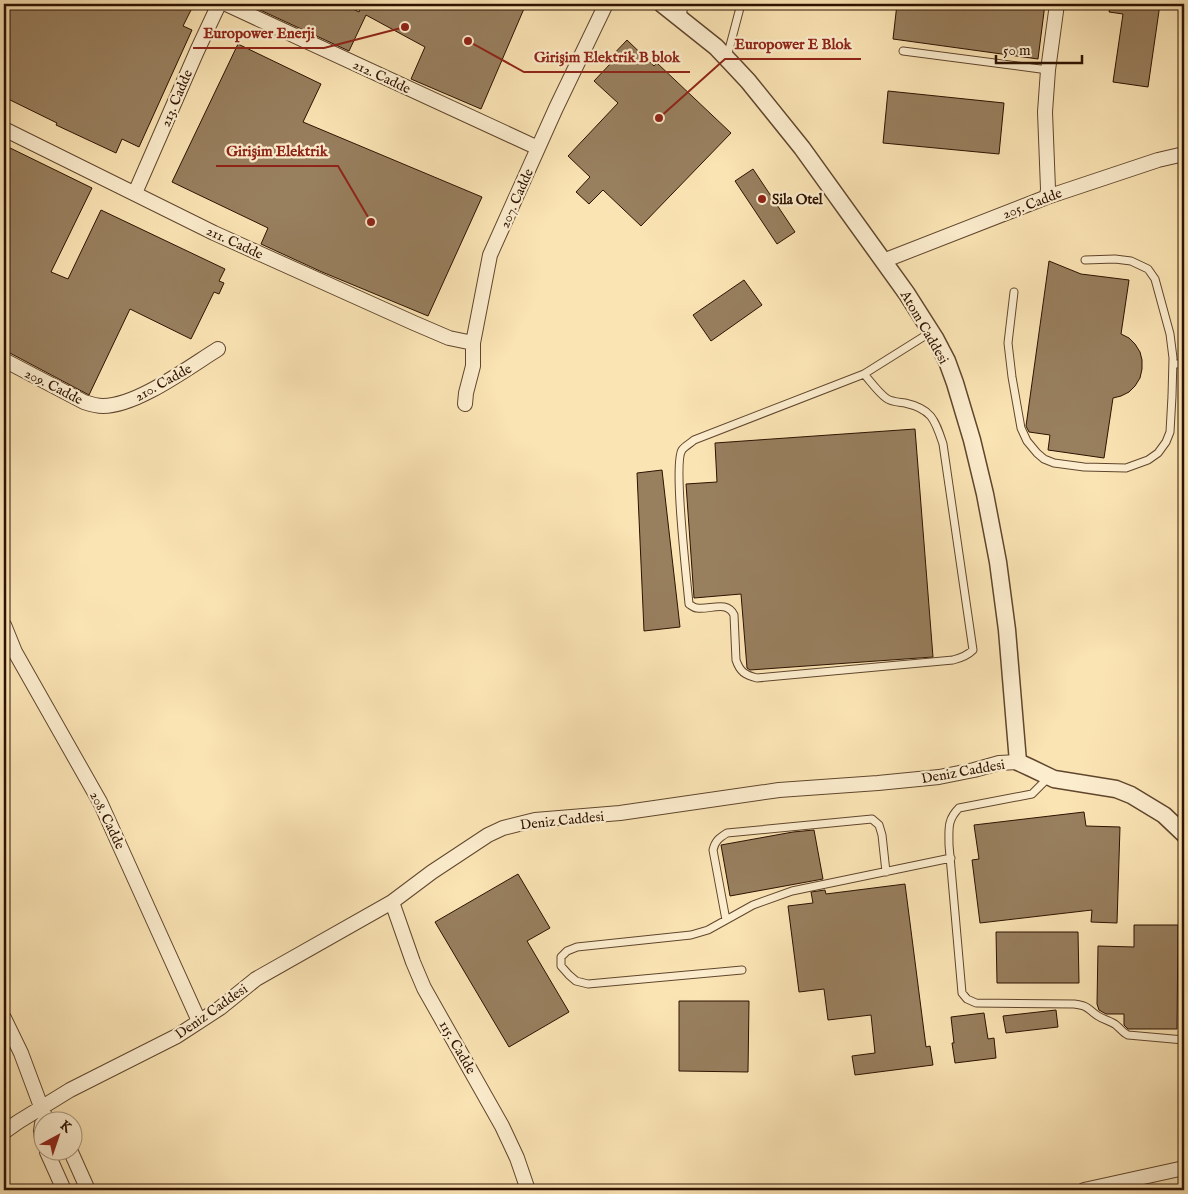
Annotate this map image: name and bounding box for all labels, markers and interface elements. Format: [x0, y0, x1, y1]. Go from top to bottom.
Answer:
callout: Europower Enerji [193, 18, 324, 48]
text: Europower Enerji [203, 24, 315, 43]
callout: Europower E Blok [725, 29, 861, 59]
scale bar [996, 32, 1082, 64]
text: Europower E Blok [735, 35, 852, 54]
text: 50 m [1003, 41, 1031, 60]
callout: Girişim Elektrik B blok [524, 42, 690, 72]
text: Girişim Elektrik B blok [534, 48, 681, 67]
street label: 212. Cadde [350, 56, 414, 98]
street label: 213. Cadde [157, 67, 197, 130]
callout: Girişim Elektrik [216, 136, 338, 166]
text: Girişim Elektrik [226, 142, 329, 161]
street label: 207. Cadde [496, 165, 538, 231]
street label: 205. Cadde [1000, 184, 1065, 223]
place label: Sila Otel [772, 191, 824, 209]
marker: Sila Otel [756, 193, 768, 205]
street label: 211. Cadde [203, 222, 266, 264]
street label: Atom Caddesi [895, 287, 952, 368]
street label: 210. Cadde [132, 360, 195, 406]
street label: 209. Cadde [21, 365, 86, 409]
street label: Deniz Caddesi [920, 756, 1007, 788]
street label: 208. Cadde [85, 788, 129, 853]
street label: Deniz Caddesi [519, 808, 605, 834]
street label: Deniz Caddesi [172, 980, 252, 1043]
street label: 115. Cadde [435, 1017, 480, 1078]
north arrow [32, 1112, 82, 1162]
text: K [56, 1117, 76, 1138]

